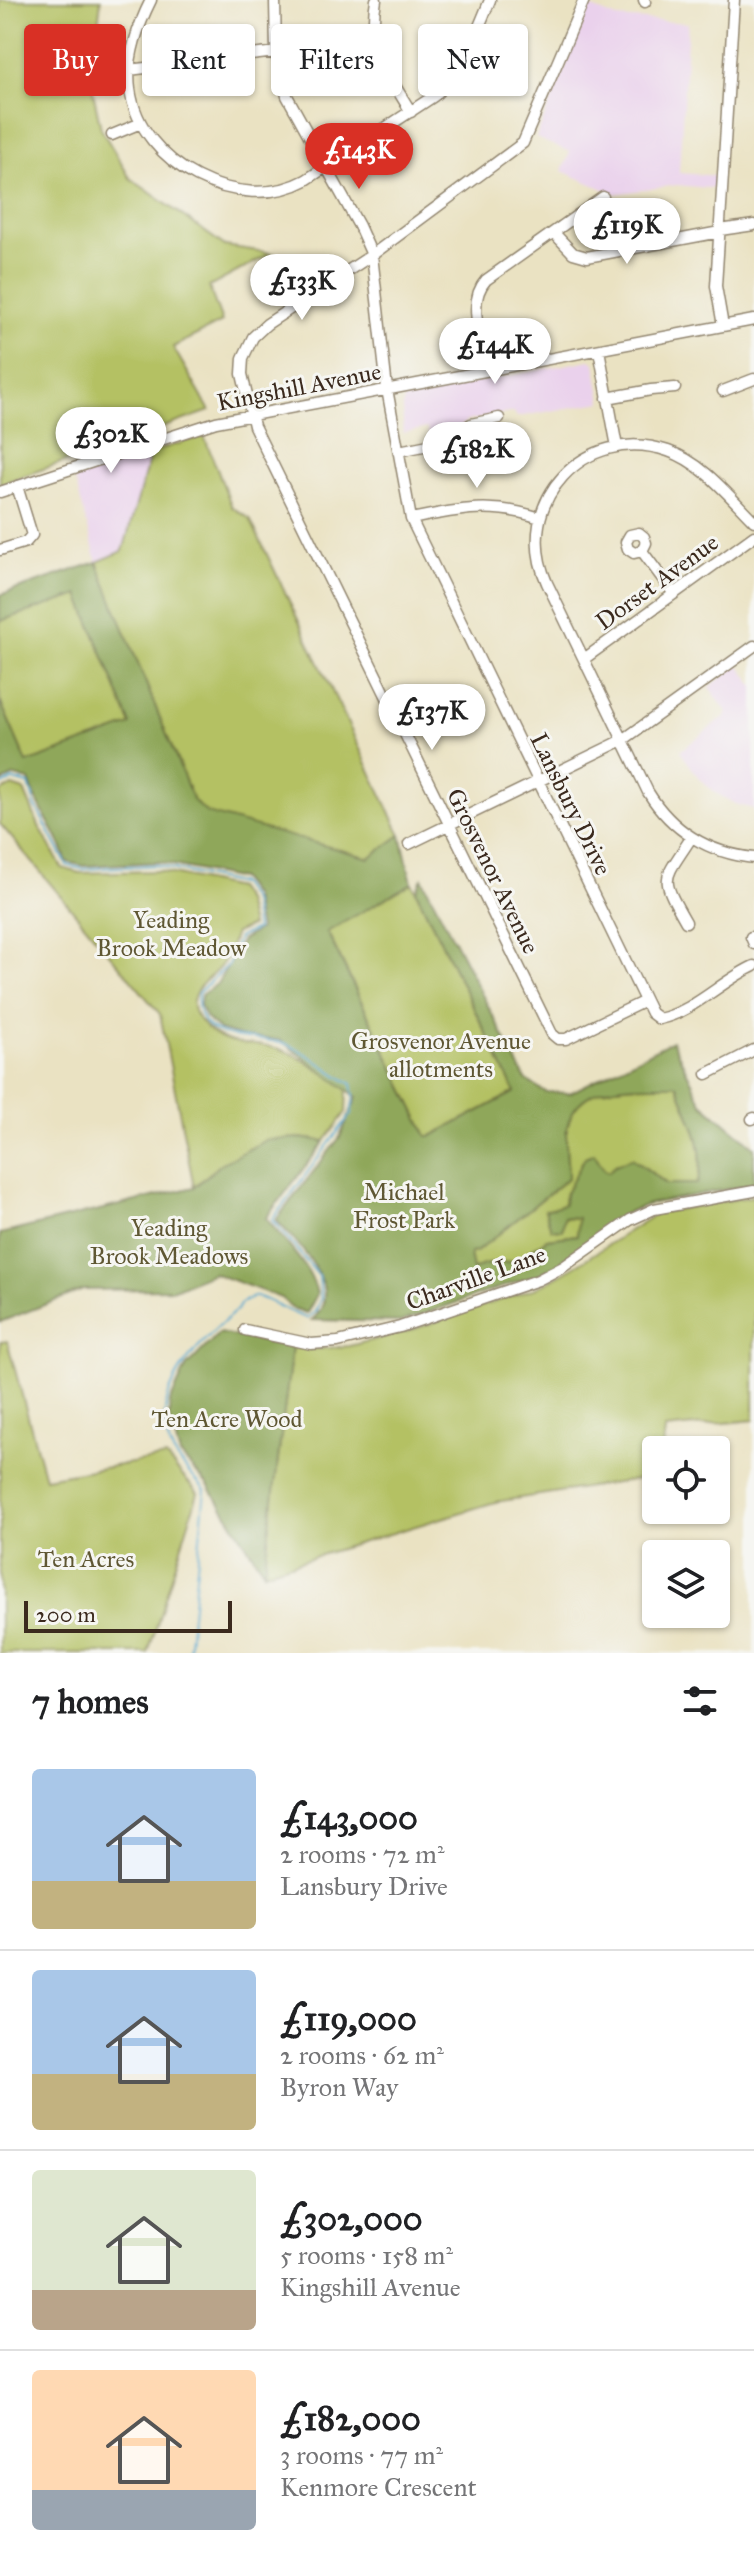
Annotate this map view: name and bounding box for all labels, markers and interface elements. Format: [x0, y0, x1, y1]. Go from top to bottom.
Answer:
chip: Buy [24, 24, 126, 96]
chip: Rent [142, 24, 255, 96]
chip: Filters [271, 24, 402, 96]
chip: New [418, 24, 528, 96]
pin: £143K [303, 123, 415, 191]
text: £143K [323, 133, 395, 165]
pin: £119K [571, 198, 683, 266]
text: £119K [592, 208, 662, 240]
pin: £133K [246, 254, 358, 322]
text: £133K [268, 264, 336, 296]
pin: £144K [439, 318, 551, 386]
text: £144K [457, 328, 533, 360]
street label: Kingshill Avenue [214, 356, 384, 418]
pin: £302K [55, 407, 167, 475]
text: £302K [74, 417, 148, 449]
pin: £182K [421, 422, 533, 490]
text: £182K [440, 432, 514, 464]
street label: Dorset Avenue [590, 527, 724, 637]
pin: £137K [376, 684, 488, 752]
text: £137K [396, 694, 468, 726]
street label: Lansbury Drive [524, 728, 618, 880]
street label: Grosvenor Avenue [440, 783, 546, 959]
park label: Yeading Brook Meadow [96, 905, 247, 963]
park label: Grosvenor Avenue allotments [351, 1026, 531, 1084]
park label: Michael Frost Park [353, 1177, 456, 1235]
park label: Yeading Brook Meadows [90, 1213, 248, 1271]
street label: Charville Lane [402, 1239, 550, 1317]
park label: Ten Acre Wood [151, 1404, 303, 1434]
map controls [642, 1436, 730, 1628]
button: locate [642, 1436, 730, 1524]
button: layers [642, 1540, 730, 1628]
park label: Ten Acres [38, 1544, 134, 1574]
scale bar [24, 1597, 232, 1633]
text: 200 m [36, 1601, 96, 1628]
icon: filters [678, 1679, 722, 1723]
text: 7 homes [32, 1681, 149, 1722]
text: £143,000 [280, 1797, 418, 1838]
icon: home [96, 1801, 192, 1897]
text: 2 rooms · 72 m² [280, 1838, 444, 1870]
text: Lansbury Drive [280, 1870, 448, 1902]
text: £119,000 [280, 1998, 417, 2039]
icon: home [96, 2002, 192, 2098]
text: 2 rooms · 62 m² [280, 2039, 444, 2071]
text: Byron Way [280, 2071, 398, 2103]
text: £302,000 [280, 2198, 423, 2239]
icon: home [96, 2202, 192, 2298]
text: 5 rooms · 158 m² [280, 2239, 453, 2271]
text: Kingshill Avenue [280, 2271, 461, 2303]
text: £182,000 [280, 2398, 421, 2439]
icon: home [96, 2402, 192, 2498]
text: 3 rooms · 77 m² [280, 2439, 443, 2471]
text: Kenmore Crescent [280, 2471, 477, 2503]

